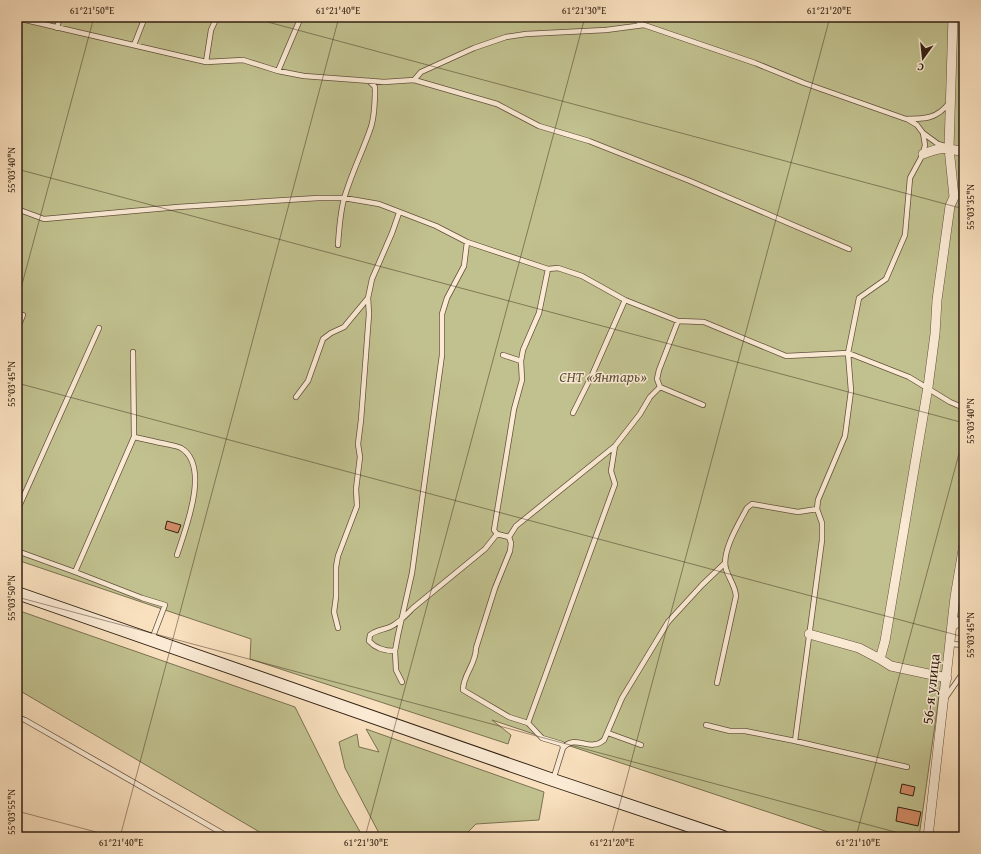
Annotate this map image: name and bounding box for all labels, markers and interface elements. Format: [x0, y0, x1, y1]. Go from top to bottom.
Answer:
text: 61°21'50"E [70, 3, 114, 18]
text: 61°21'40"E [316, 3, 360, 18]
text: 61°21'30"E [562, 3, 606, 18]
text: 61°21'20"E [807, 3, 851, 18]
north arrow [903, 38, 943, 78]
text: С [915, 59, 925, 76]
text: 55°03'40"N [4, 147, 19, 193]
text: 55°03'35"N [963, 184, 978, 230]
text: 55°03'45"N [4, 361, 19, 407]
park label: СНТ «Янтарь» [559, 366, 647, 387]
text: 55°03'40"N [963, 398, 978, 444]
text: 55°03'50"N [4, 575, 19, 621]
text: 55°03'45"N [963, 612, 978, 658]
street label: 56-я улица [916, 652, 945, 725]
text: 55°03'55"N [4, 789, 19, 835]
text: 61°21'40"E [99, 835, 143, 850]
text: 61°21'30"E [344, 835, 388, 850]
text: 61°21'20"E [590, 835, 634, 850]
text: 61°21'10"E [836, 835, 880, 850]

